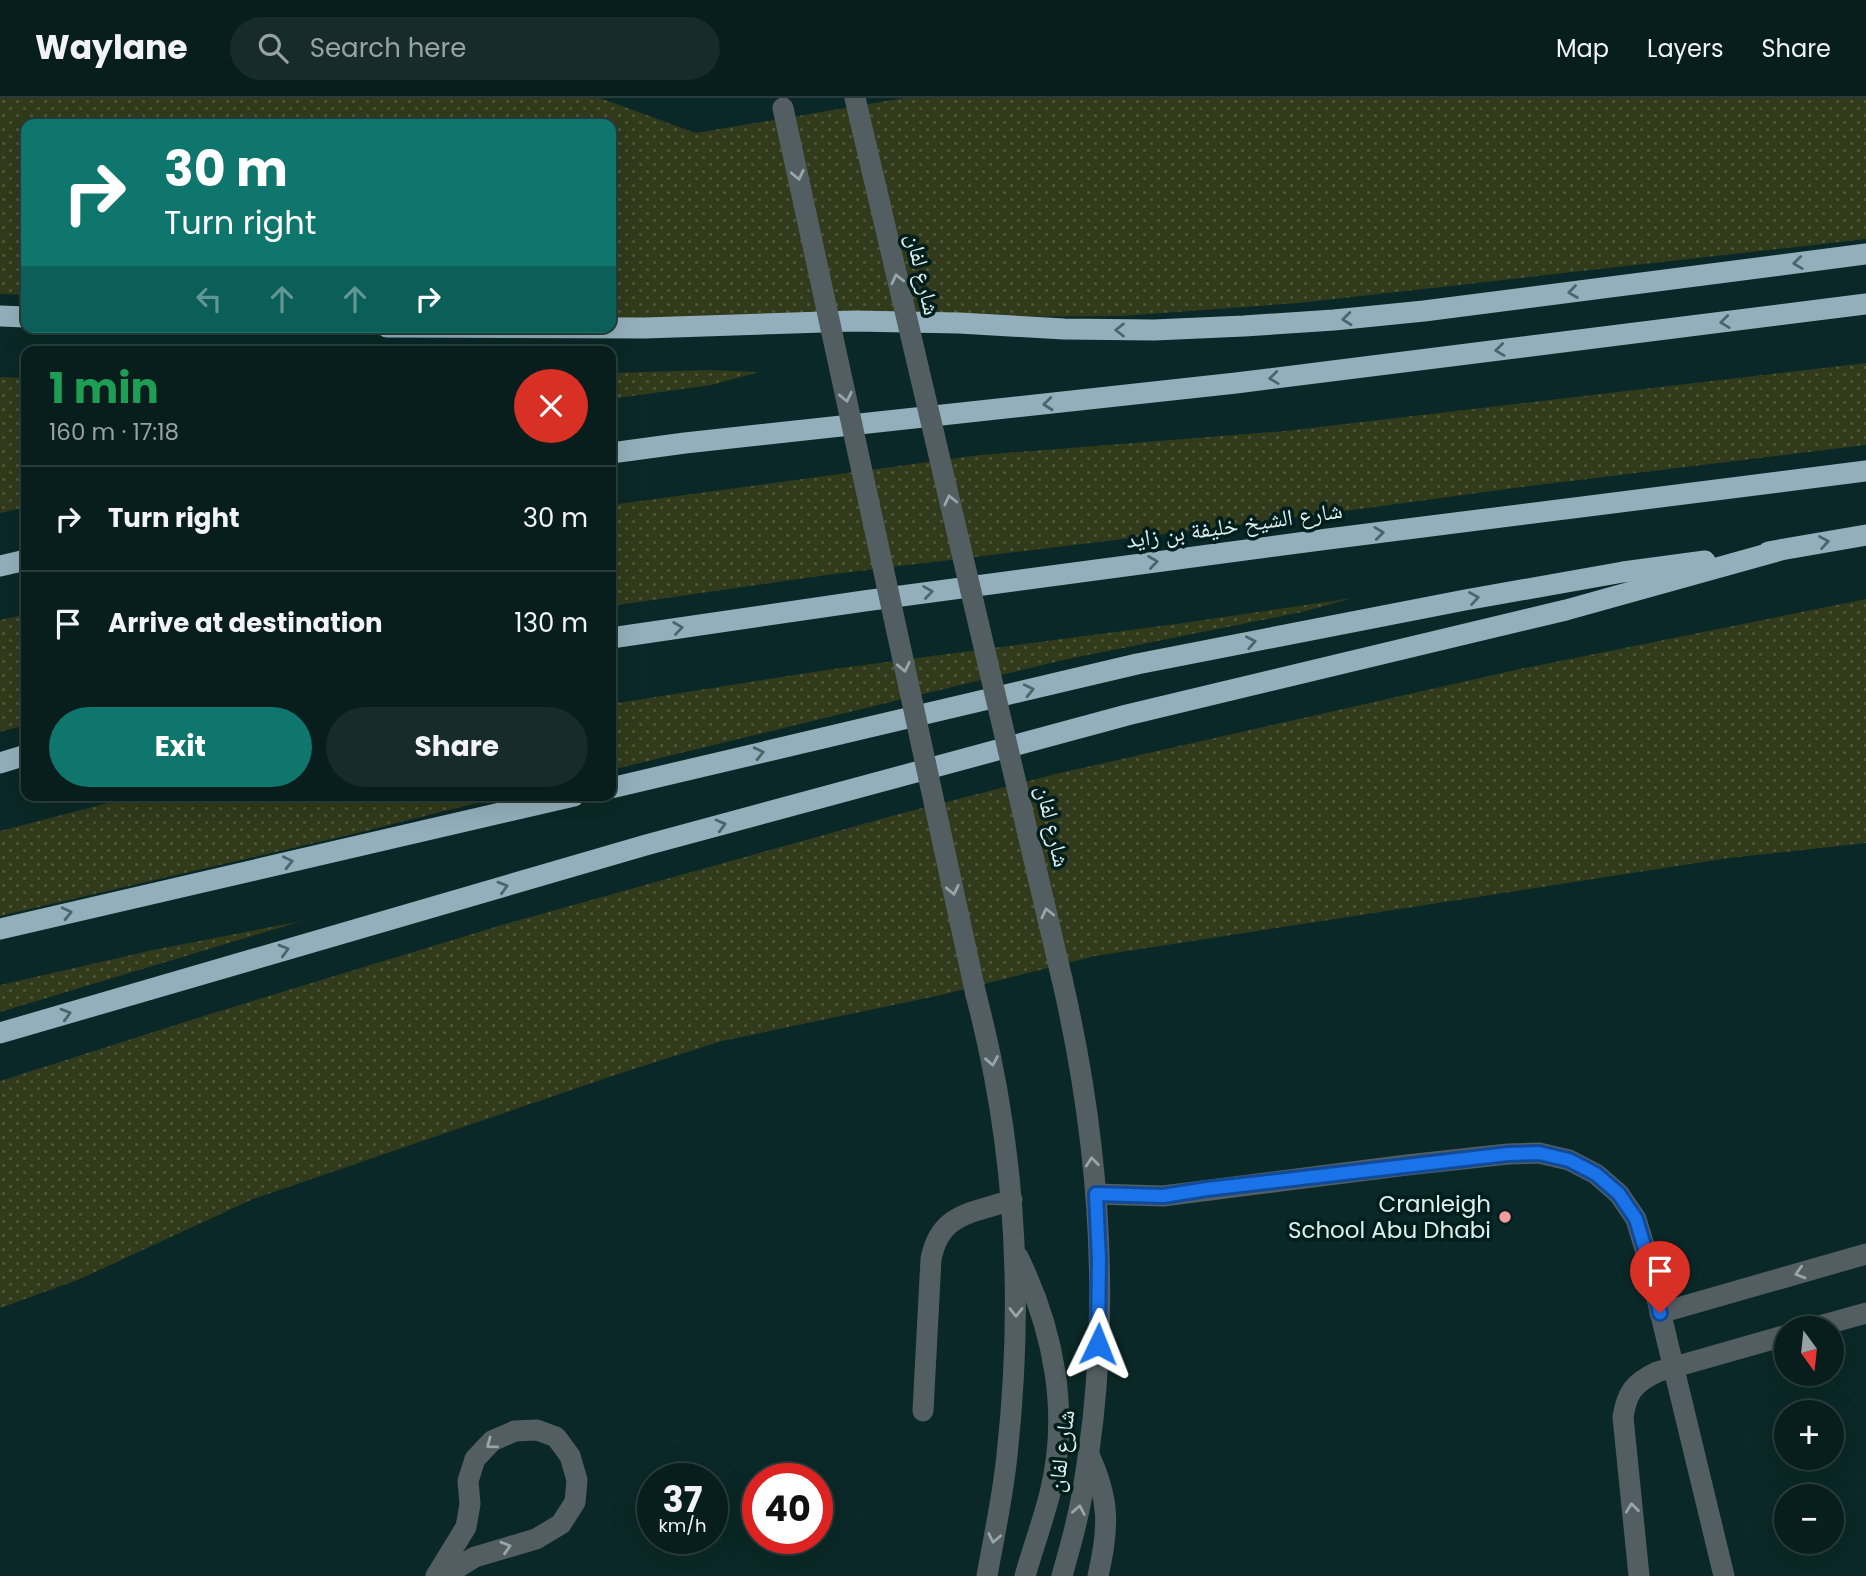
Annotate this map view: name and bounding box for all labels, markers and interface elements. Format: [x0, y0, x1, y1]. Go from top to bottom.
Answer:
search box [230, 17, 720, 80]
text: Waylane [35, 24, 188, 71]
icon: search [254, 29, 292, 67]
text: Search here [310, 30, 466, 66]
text: Map [1556, 32, 1609, 65]
text: Layers [1647, 32, 1723, 65]
text: Share [1761, 32, 1831, 65]
text: 30 m [164, 135, 288, 203]
icon: right [49, 147, 140, 238]
one-way arrow [789, 169, 804, 181]
text: Turn right [164, 200, 316, 245]
street label: شارع لفان [898, 230, 948, 318]
one-way arrow [1792, 255, 1804, 270]
one-way arrow [891, 273, 906, 285]
icon: left [190, 280, 228, 318]
icon: ahead [263, 280, 301, 318]
icon: ahead [336, 280, 374, 318]
icon: right [409, 280, 447, 318]
one-way arrow [1567, 284, 1579, 299]
one-way arrow [1341, 311, 1352, 326]
one-way arrow [1719, 314, 1731, 329]
one-way arrow [1114, 322, 1125, 337]
one-way arrow [1494, 343, 1505, 358]
text: 1 min [49, 359, 159, 418]
button: close [514, 369, 588, 443]
one-way arrow [1268, 371, 1280, 386]
one-way arrow [837, 391, 852, 403]
one-way arrow [1042, 396, 1054, 411]
text: 160 m · 17:18 [49, 416, 179, 448]
one-way arrow [943, 494, 958, 506]
street label: شارع الشيخ خليفة بن زايد [1124, 494, 1344, 556]
icon: right [49, 500, 87, 538]
text: Turn right [108, 500, 240, 536]
text: 30 m [523, 500, 588, 536]
one-way arrow [1373, 525, 1385, 540]
one-way arrow [1818, 536, 1830, 551]
one-way arrow [1147, 555, 1159, 570]
one-way arrow [922, 585, 934, 600]
one-way arrow [1468, 592, 1480, 607]
icon: arrive [49, 605, 87, 643]
text: Arrive at destination [108, 605, 383, 641]
text: 130 m [514, 605, 588, 641]
one-way arrow [672, 621, 684, 636]
one-way arrow [1245, 635, 1257, 650]
one-way arrow [896, 661, 911, 673]
one-way arrow [1023, 683, 1035, 698]
button: Exit [49, 707, 312, 787]
button: Share [326, 707, 588, 787]
one-way arrow [753, 747, 765, 761]
street label: شارع لفان [1028, 782, 1078, 870]
one-way arrow [715, 819, 727, 833]
one-way arrow [282, 856, 294, 870]
one-way arrow [496, 880, 508, 895]
one-way arrow [944, 884, 959, 896]
one-way arrow [60, 907, 72, 922]
one-way arrow [1040, 907, 1055, 919]
one-way arrow [278, 944, 290, 959]
one-way arrow [59, 1007, 71, 1022]
one-way arrow [984, 1055, 999, 1067]
one-way arrow [1085, 1156, 1100, 1167]
place label: Cranleigh School Abu Dhabi [1288, 1188, 1491, 1246]
marker: Cranleigh School Abu Dhabi [1497, 1209, 1513, 1225]
pin [1630, 1241, 1690, 1313]
icon: arrive [1641, 1252, 1679, 1290]
one-way arrow [1795, 1264, 1807, 1279]
one-way arrow [1008, 1307, 1024, 1318]
position arrow [1061, 1307, 1135, 1381]
north arrow [1774, 1316, 1844, 1386]
map controls [1774, 1316, 1844, 1554]
button: + [1774, 1400, 1844, 1470]
street label: شارع لفان [1039, 1408, 1083, 1494]
one-way arrow [486, 1436, 499, 1448]
speed limit sign: 40 [742, 1463, 833, 1554]
text: 37 [663, 1475, 702, 1524]
button: − [1774, 1484, 1844, 1554]
one-way arrow [1625, 1502, 1640, 1514]
one-way arrow [1070, 1504, 1085, 1516]
text: km/h [659, 1513, 706, 1538]
one-way arrow [987, 1532, 1002, 1544]
one-way arrow [499, 1541, 511, 1556]

